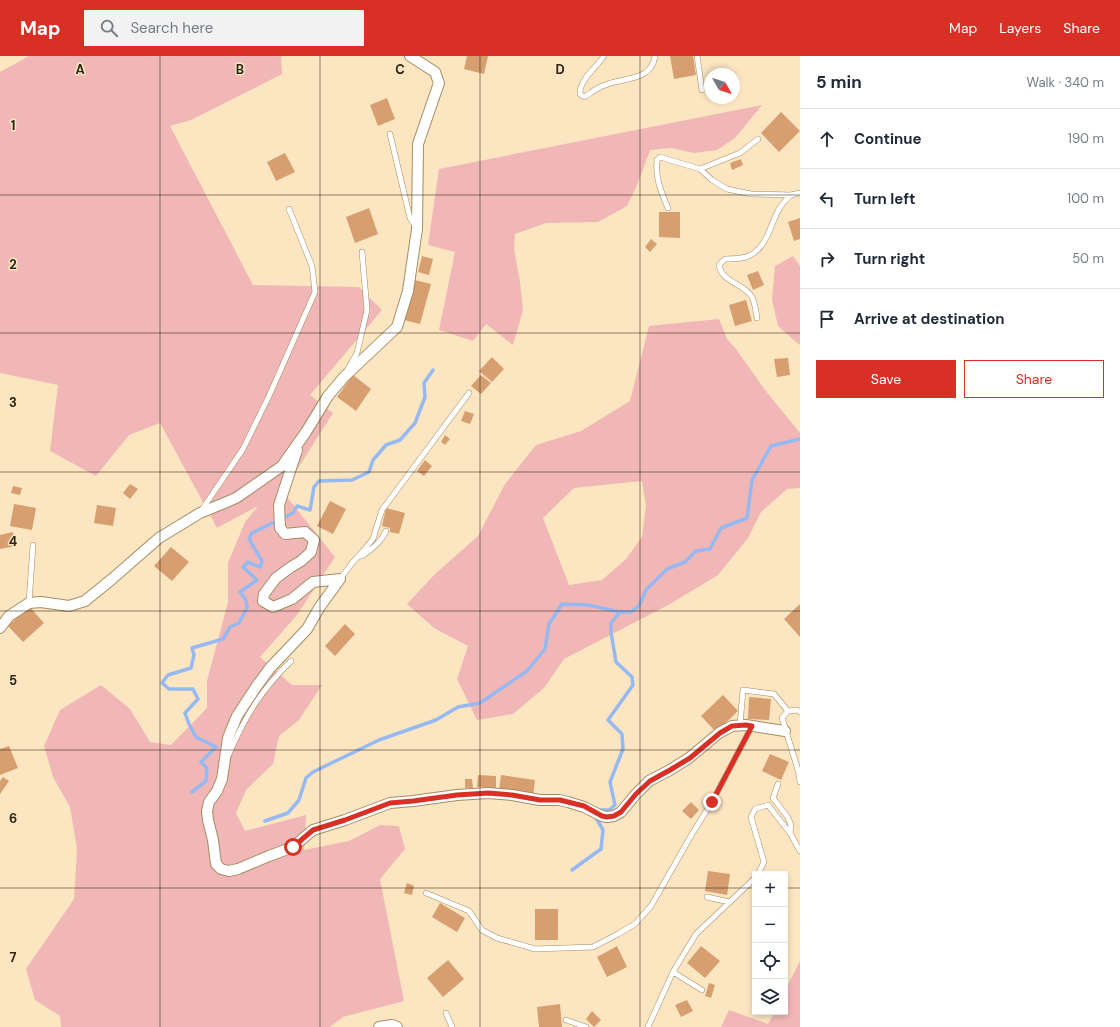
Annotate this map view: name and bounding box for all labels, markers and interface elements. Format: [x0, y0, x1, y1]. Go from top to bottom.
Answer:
search box [84, 10, 364, 46]
text: Map [20, 16, 60, 41]
icon: search [98, 17, 120, 39]
text: Search here [130, 18, 213, 38]
text: Map [949, 19, 977, 37]
text: Layers [999, 19, 1041, 37]
text: Share [1063, 19, 1100, 37]
text: A [75, 61, 85, 78]
text: B [236, 61, 244, 78]
text: C [395, 61, 405, 78]
text: D [555, 61, 565, 78]
north arrow [704, 68, 740, 104]
text: 5 min [816, 71, 862, 93]
text: Walk · 340 m [1027, 74, 1104, 91]
text: 1 [11, 117, 15, 134]
icon: ahead [816, 128, 838, 150]
text: Continue [854, 129, 922, 149]
text: 190 m [1068, 130, 1104, 147]
icon: left [816, 188, 838, 210]
text: Turn left [854, 189, 915, 209]
text: 100 m [1067, 190, 1104, 207]
icon: right [816, 248, 838, 270]
text: Turn right [854, 249, 925, 269]
text: 50 m [1072, 250, 1104, 267]
text: 2 [9, 256, 17, 273]
icon: arrive [816, 308, 838, 330]
text: Arrive at destination [854, 309, 1005, 329]
button: Save [816, 360, 956, 398]
button: Share [964, 360, 1104, 398]
text: 3 [9, 394, 17, 411]
text: 4 [9, 533, 17, 550]
text: 5 [9, 672, 17, 689]
route end [703, 793, 721, 811]
text: 6 [9, 810, 17, 827]
route start [284, 838, 302, 856]
map controls [752, 871, 788, 1015]
button: + [752, 871, 788, 907]
button: − [752, 907, 788, 943]
button: locate [752, 943, 788, 979]
text: 7 [10, 949, 17, 966]
button: layers [752, 979, 788, 1015]

